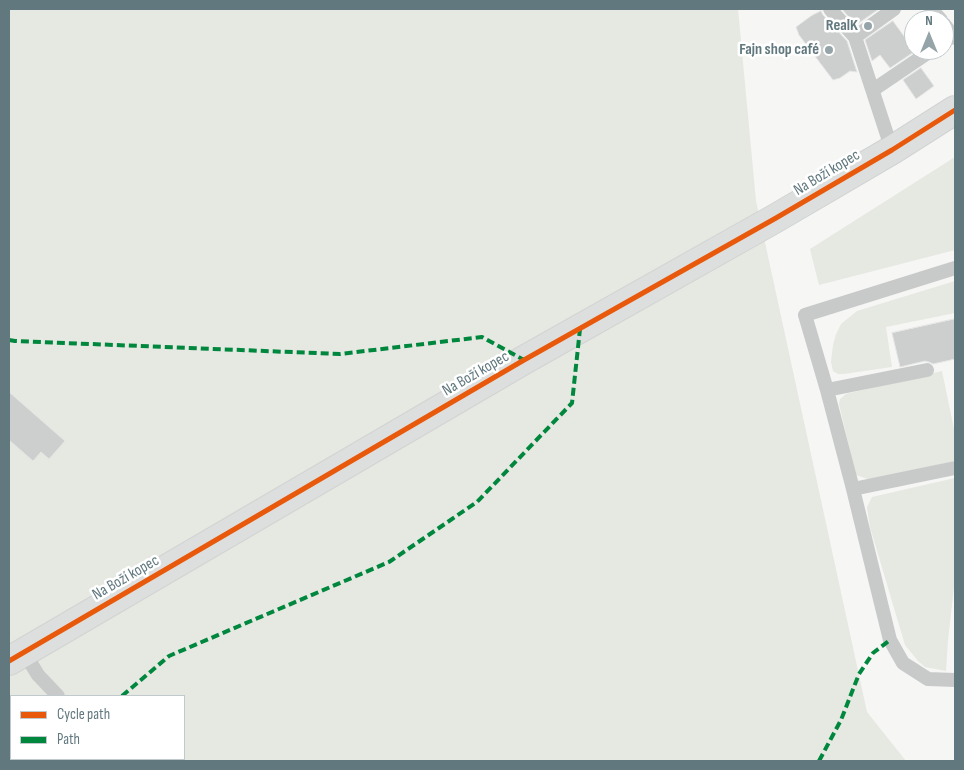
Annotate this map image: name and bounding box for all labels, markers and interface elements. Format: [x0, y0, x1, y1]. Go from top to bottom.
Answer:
north arrow [904, 10, 954, 60]
text: N [925, 12, 933, 29]
place label: RealK [826, 16, 858, 36]
marker: RealK [862, 20, 874, 32]
place label: Fajn shop café [739, 40, 819, 60]
marker: Fajn shop café [823, 44, 835, 56]
street label: Na Boží kopec [790, 146, 864, 200]
street label: Na Boží kopec [439, 347, 513, 401]
street label: Na Boží kopec [89, 551, 163, 605]
legend [10, 695, 185, 760]
text: Cycle path [57, 705, 110, 724]
text: Path [57, 730, 80, 749]

